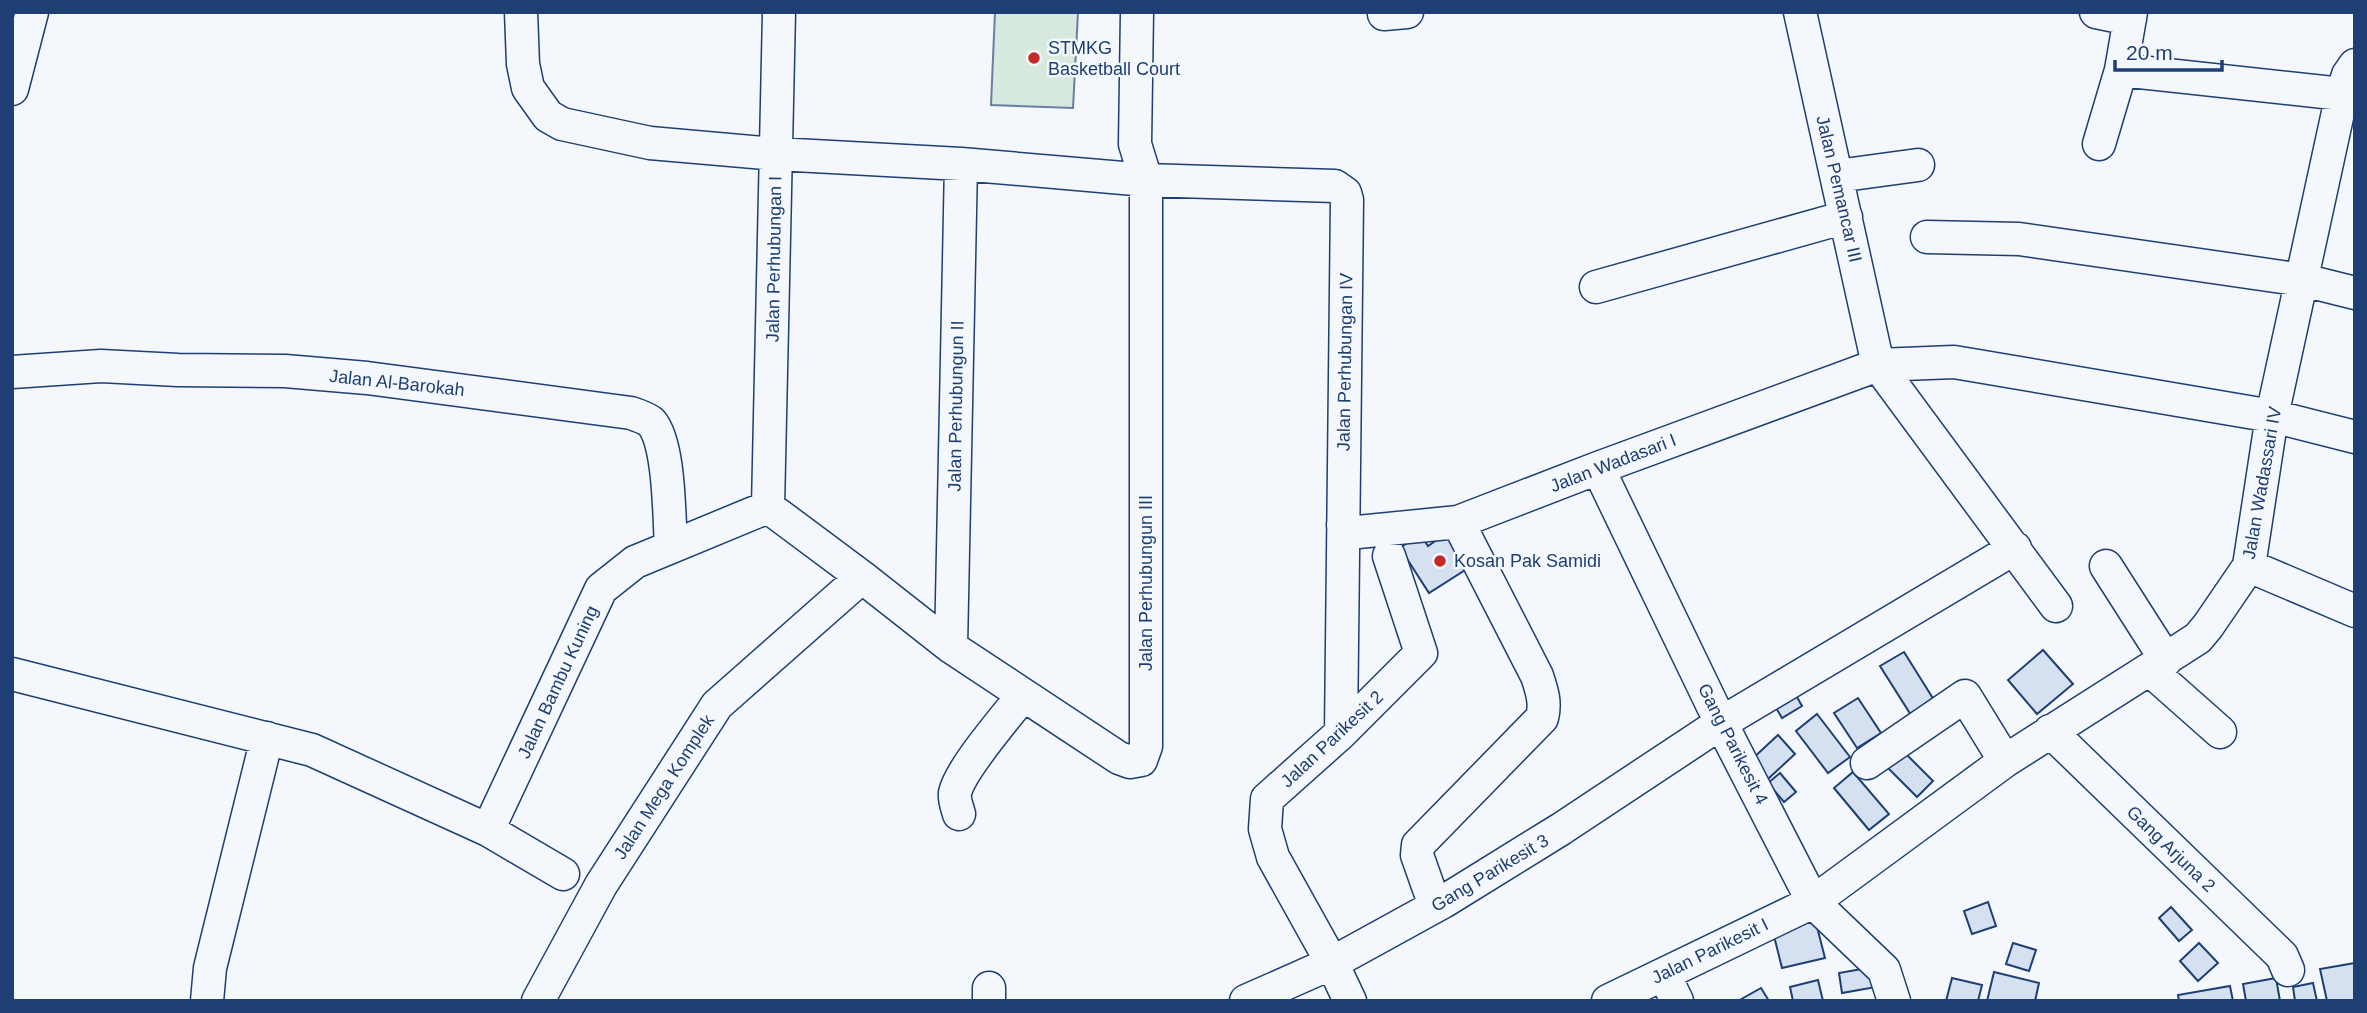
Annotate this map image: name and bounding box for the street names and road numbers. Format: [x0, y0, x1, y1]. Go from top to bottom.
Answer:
street label: Jalan Pemancar III [1812, 114, 1866, 264]
street label: Jalan Perhubungan I [763, 176, 785, 342]
street label: Jalan Perhubungan IV [1333, 273, 1357, 451]
street label: Jalan Perhubungun II [945, 320, 967, 492]
street label: Jalan Al-Barokah [328, 366, 466, 400]
street label: Jalan Wadassari IV [2239, 405, 2285, 561]
street label: Jalan Wadasari I [1547, 430, 1679, 496]
street label: Jalan Perhubungun III [1136, 495, 1156, 671]
street label: Jalan Bambu Kuning [514, 602, 602, 762]
street label: Gang Parikesit 4 [1694, 680, 1772, 808]
street label: Jalan Parikesit 2 [1277, 687, 1387, 791]
street label: Jalan Mega Komplek [610, 710, 719, 863]
street label: Gang Arjuna 2 [2123, 802, 2219, 896]
street label: Gang Parikesit 3 [1428, 830, 1552, 916]
street label: Jalan Parikesit I [1649, 914, 1771, 988]

